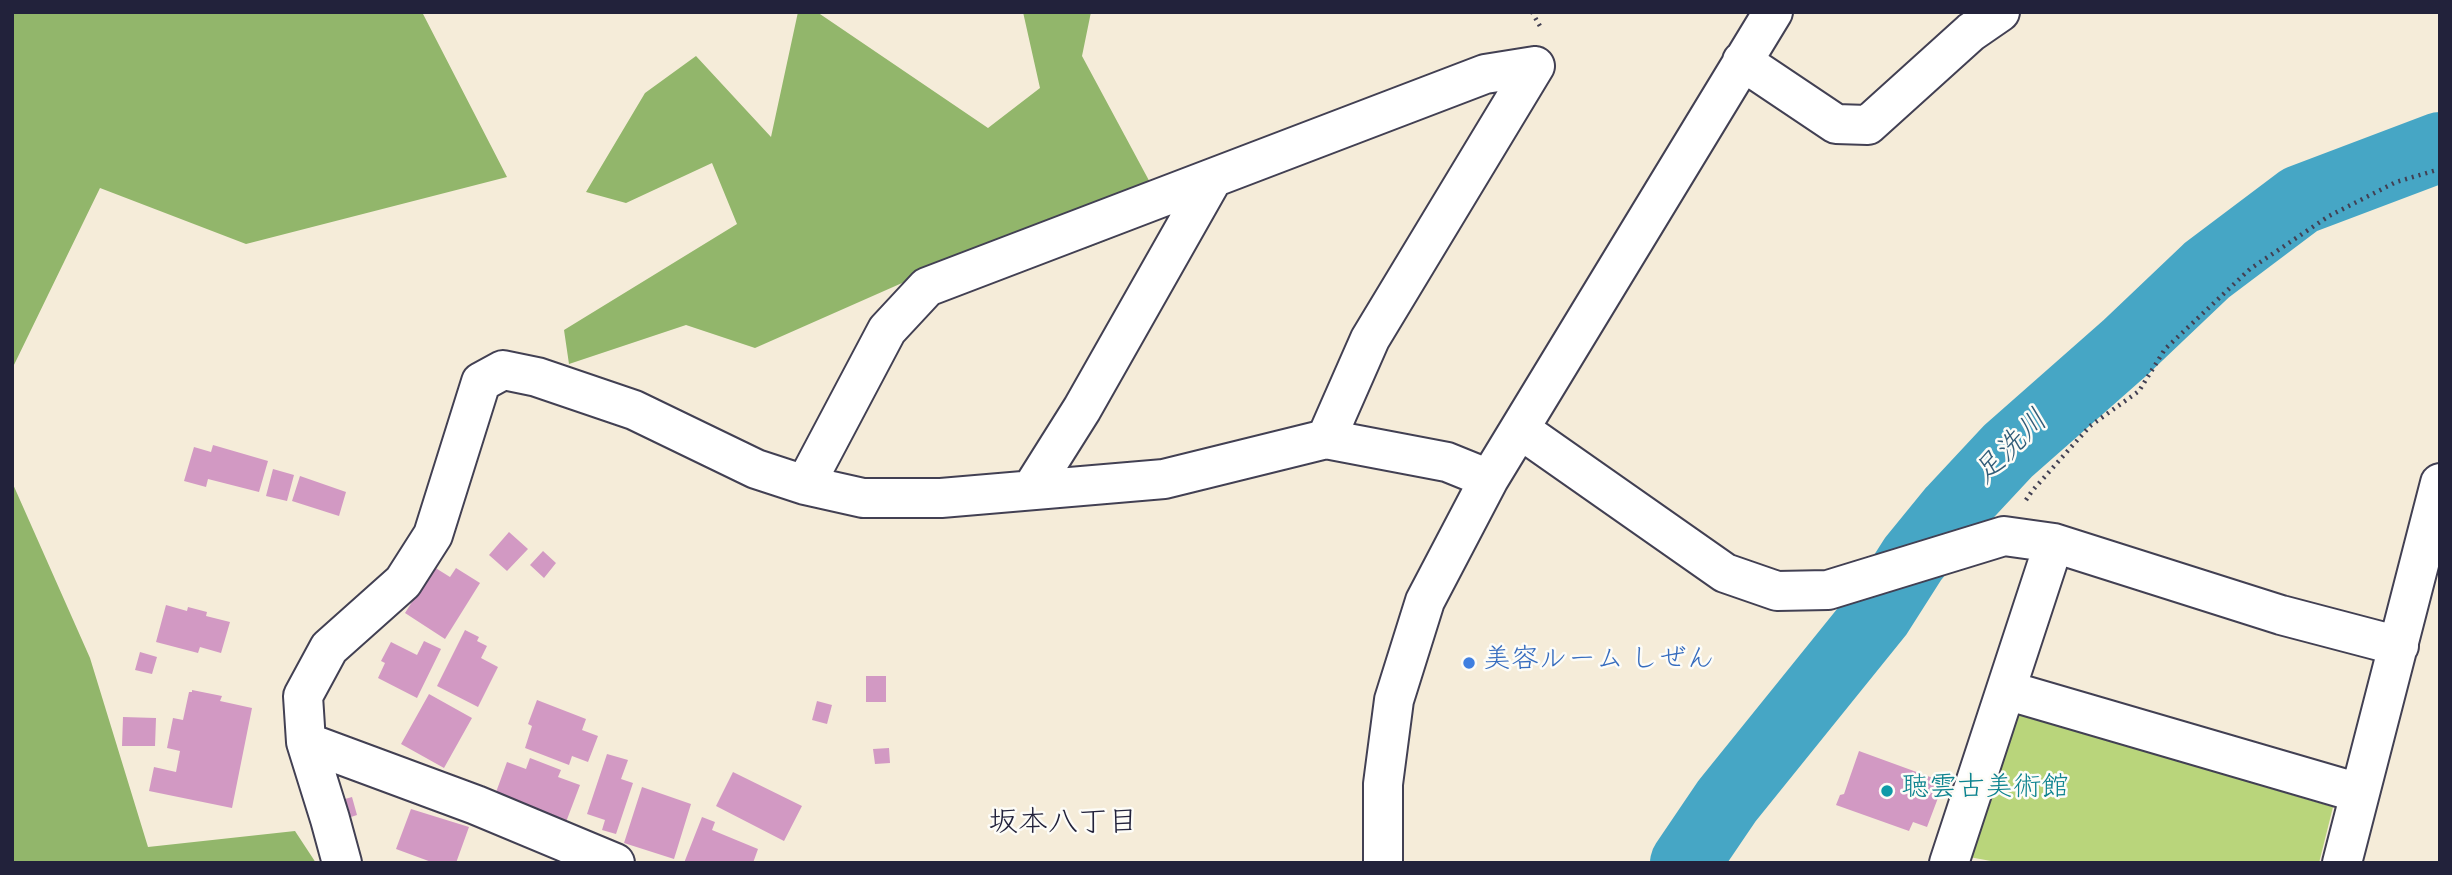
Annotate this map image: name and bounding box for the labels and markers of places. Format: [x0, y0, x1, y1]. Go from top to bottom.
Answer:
place label: 美容ルーム しぜん [1483, 646, 1715, 680]
marker: 美容ルーム しぜん [1461, 655, 1477, 671]
place label: 聴雲古美術館 [1901, 774, 2069, 808]
marker: 聴雲古美術館 [1879, 783, 1895, 799]

